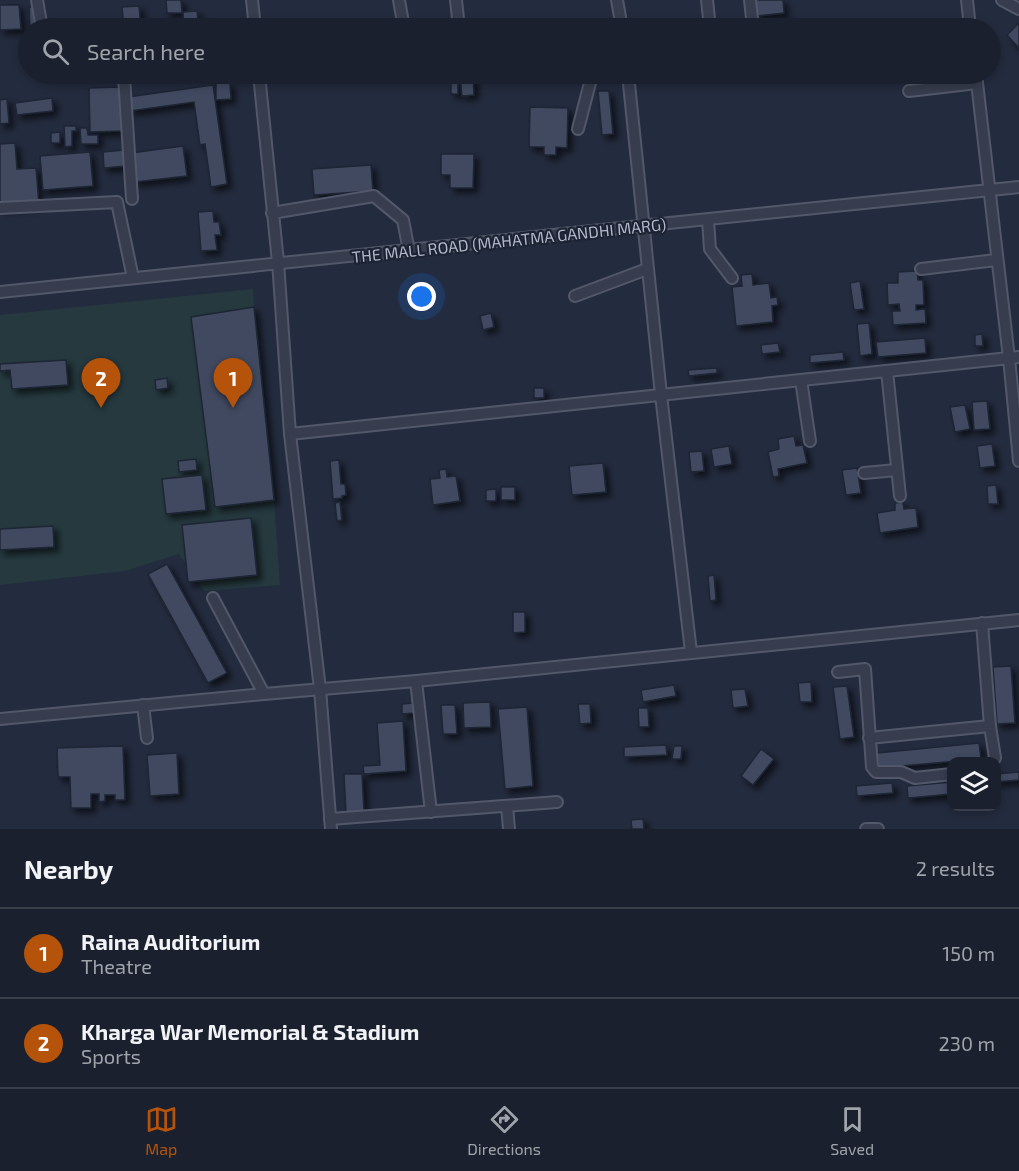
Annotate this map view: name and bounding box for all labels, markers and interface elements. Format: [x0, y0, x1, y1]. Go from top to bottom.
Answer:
search box [18, 18, 1001, 84]
icon: search [39, 35, 72, 68]
text: Search here [87, 38, 205, 64]
street label: THE MALL ROAD (MAHATMA GANDHI MARG) [351, 214, 667, 266]
your location [407, 282, 436, 311]
pin: 2 [82, 358, 120, 408]
pin: 1 [214, 358, 252, 408]
map controls [947, 757, 1001, 811]
button: layers [947, 757, 1001, 811]
text: Nearby [24, 853, 113, 884]
text: 2 results [916, 856, 995, 880]
text: Raina Auditorium [81, 928, 260, 954]
text: 1 [39, 941, 48, 965]
text: 150 m [942, 941, 995, 965]
text: Theatre [81, 954, 152, 978]
text: Kharga War Memorial & Stadium [81, 1018, 419, 1044]
text: 2 [38, 1031, 49, 1055]
text: 230 m [939, 1031, 995, 1055]
text: Sports [81, 1044, 141, 1068]
tab: Map [145, 1103, 178, 1158]
tab: Directions [467, 1103, 541, 1158]
tab: Saved [830, 1103, 874, 1158]

